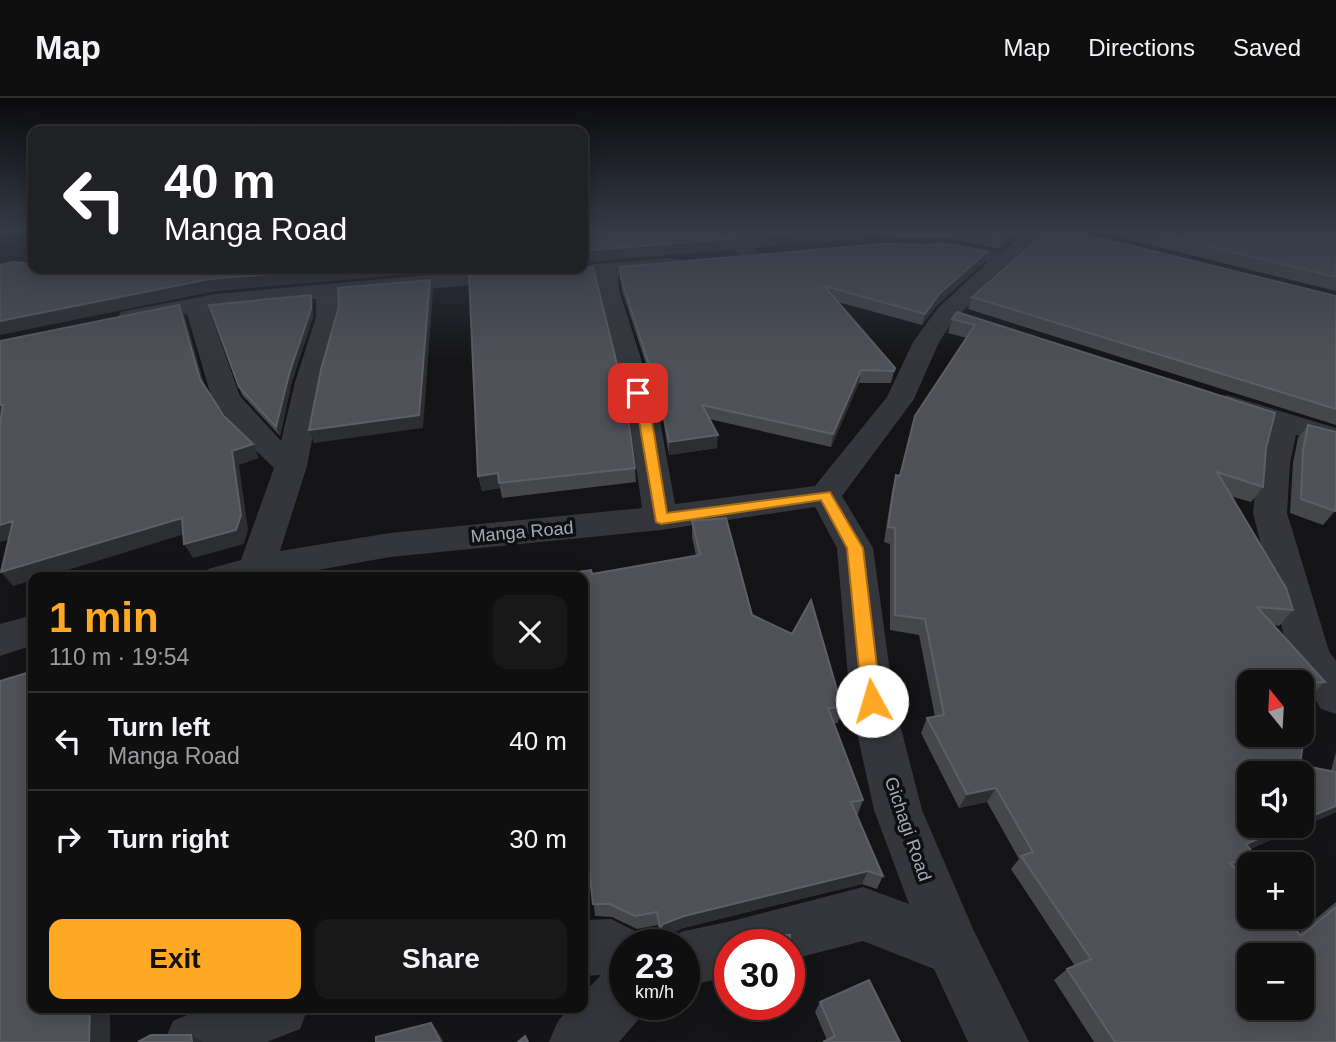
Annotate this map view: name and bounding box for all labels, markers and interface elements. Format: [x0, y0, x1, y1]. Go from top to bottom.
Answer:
text: Map [35, 29, 101, 66]
text: Map [1004, 34, 1050, 61]
text: Directions [1088, 34, 1195, 61]
text: Saved [1233, 34, 1301, 61]
icon: left [49, 154, 140, 245]
text: 40 m [164, 154, 276, 208]
text: Manga Road [164, 211, 347, 247]
pin [608, 363, 668, 423]
icon: arrive [619, 374, 657, 412]
street label: Manga Road [470, 518, 574, 546]
text: 1 min [49, 594, 159, 641]
button: close [493, 595, 567, 669]
text: 110 m · 19:54 [49, 644, 189, 670]
position arrow [835, 664, 909, 738]
north arrow [1237, 670, 1314, 747]
map controls [1237, 670, 1314, 1020]
text: Turn left [108, 712, 210, 742]
icon: left [49, 722, 87, 760]
text: 40 m [509, 726, 567, 756]
text: Manga Road [108, 743, 240, 769]
button: sound [1237, 761, 1314, 838]
street label: Gichagi Road [881, 774, 935, 884]
icon: right [49, 820, 87, 858]
text: Turn right [108, 824, 229, 854]
text: 30 m [509, 824, 567, 854]
button: + [1237, 852, 1314, 929]
button: Exit [49, 919, 301, 999]
button: Share [315, 919, 567, 999]
speed limit sign: 30 [714, 929, 805, 1020]
button: − [1237, 943, 1314, 1020]
text: 23 [635, 946, 674, 985]
text: km/h [635, 982, 674, 1002]

